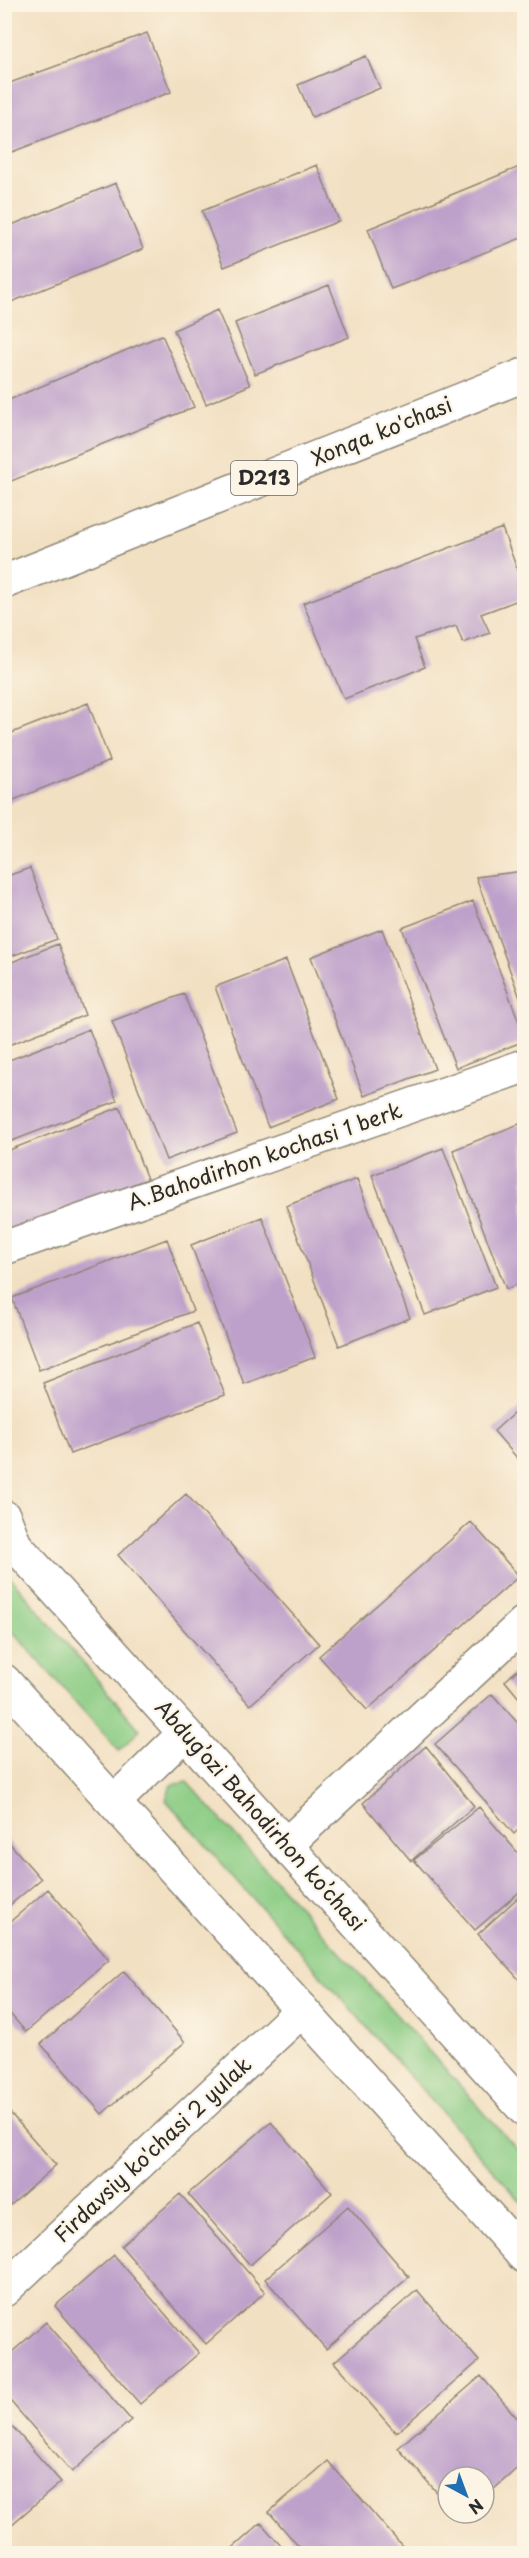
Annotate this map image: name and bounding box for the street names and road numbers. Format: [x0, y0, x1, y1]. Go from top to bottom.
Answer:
street label: Xonqa ko'chasi [306, 387, 456, 473]
road number: D213 [231, 461, 297, 495]
street label: A.Bahodirhon kochasi 1 berk [123, 1093, 406, 1217]
street label: Abdug’ozi Bahodirhon ko’chasi [149, 1692, 374, 1937]
street label: Firdavsiy ko'chasi 2 yulak [46, 2048, 258, 2249]

